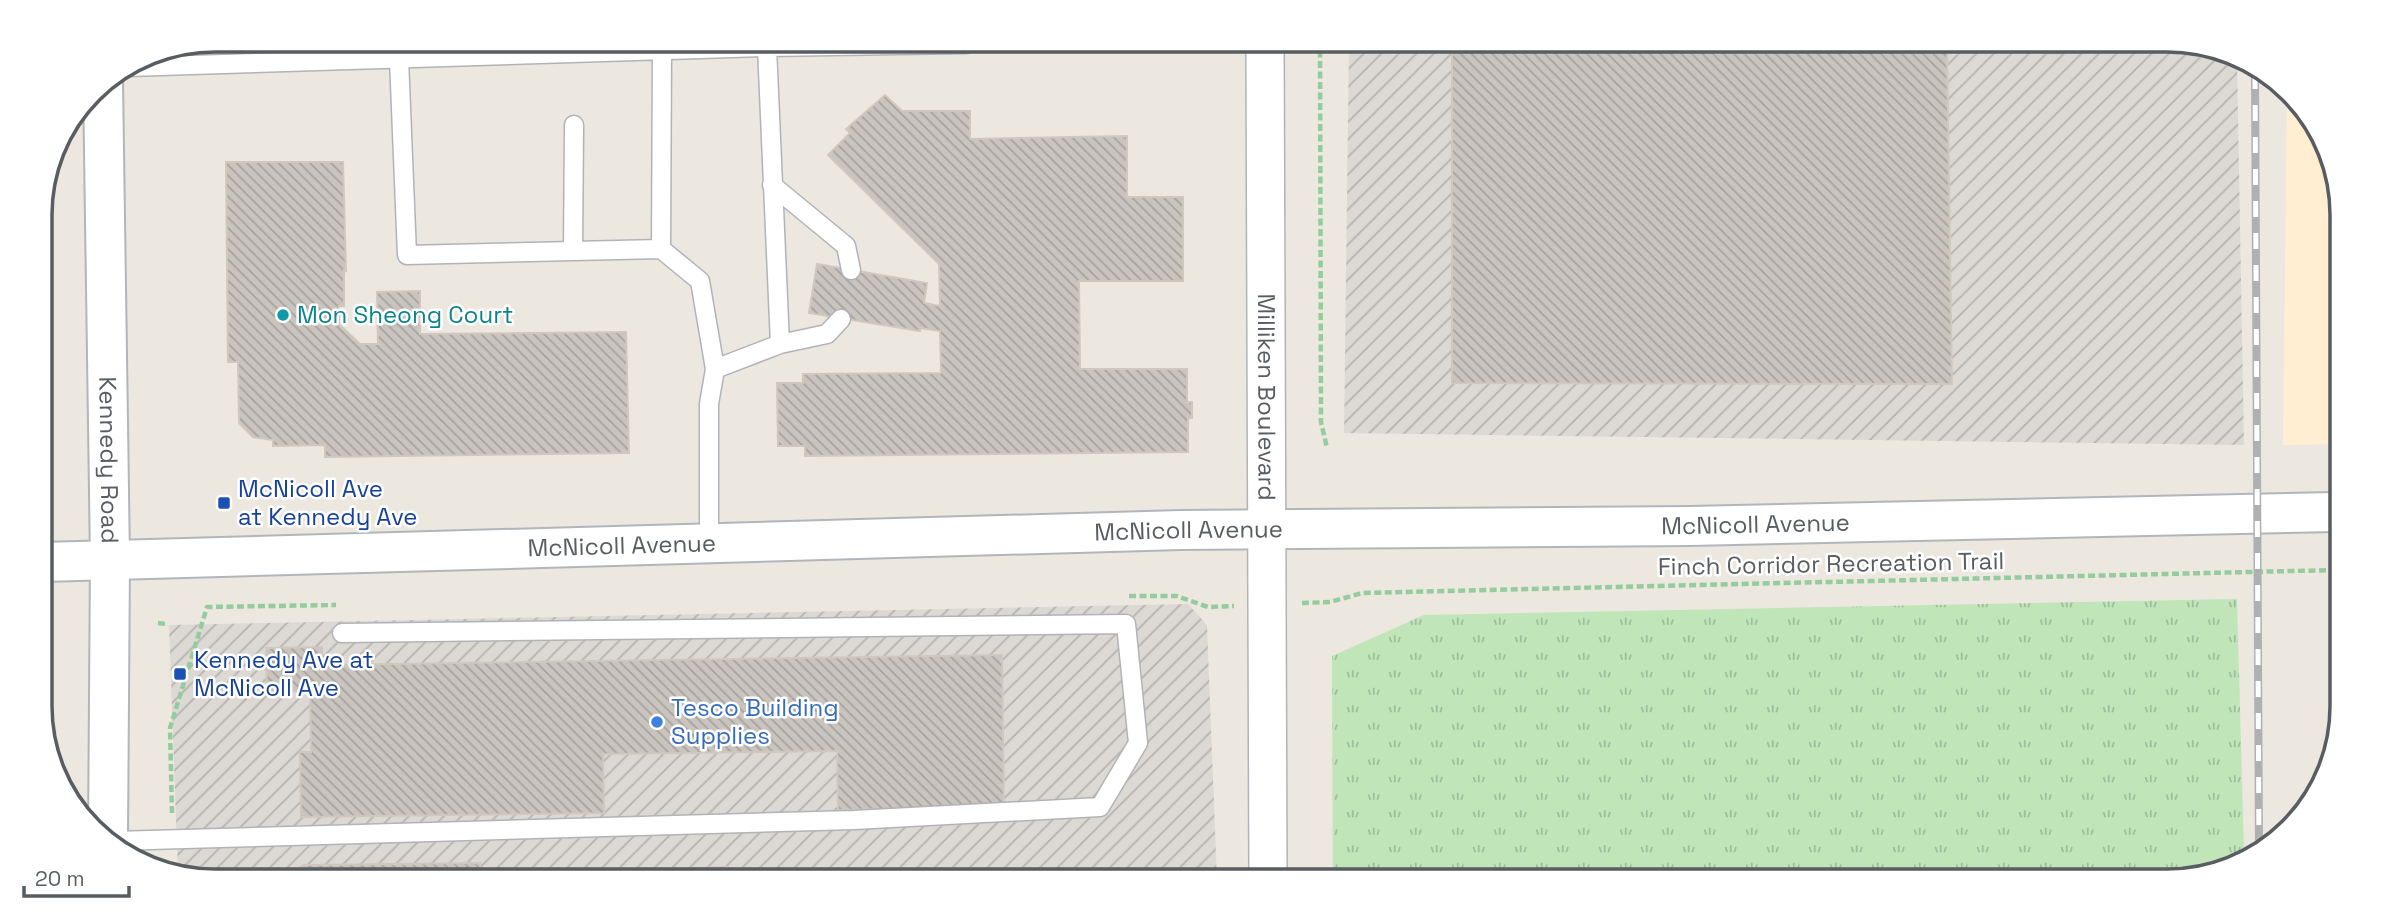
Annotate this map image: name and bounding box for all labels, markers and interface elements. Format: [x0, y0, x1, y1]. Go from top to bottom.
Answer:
street label: Milliken Boulevard [1251, 293, 1283, 501]
place label: Mon Sheong Court [297, 299, 513, 330]
marker: Mon Sheong Court [275, 307, 291, 323]
street label: Kennedy Road [92, 376, 126, 544]
place label: McNicoll Ave at Kennedy Ave [238, 473, 418, 532]
marker: McNicoll Ave at Kennedy Ave [216, 495, 232, 511]
street label: McNicoll Avenue [1661, 507, 1850, 541]
street label: McNicoll Avenue [1094, 513, 1283, 547]
street label: McNicoll Avenue [527, 527, 716, 563]
street label: Finch Corridor Recreation Trail [1657, 545, 2005, 582]
place label: Kennedy Ave at McNicoll Ave [194, 644, 374, 703]
marker: Kennedy Ave at McNicoll Ave [172, 666, 188, 682]
place label: Tesco Building Supplies [671, 692, 839, 751]
marker: Tesco Building Supplies [649, 714, 665, 730]
scale bar [24, 855, 130, 899]
text: 20 m [35, 865, 85, 892]

